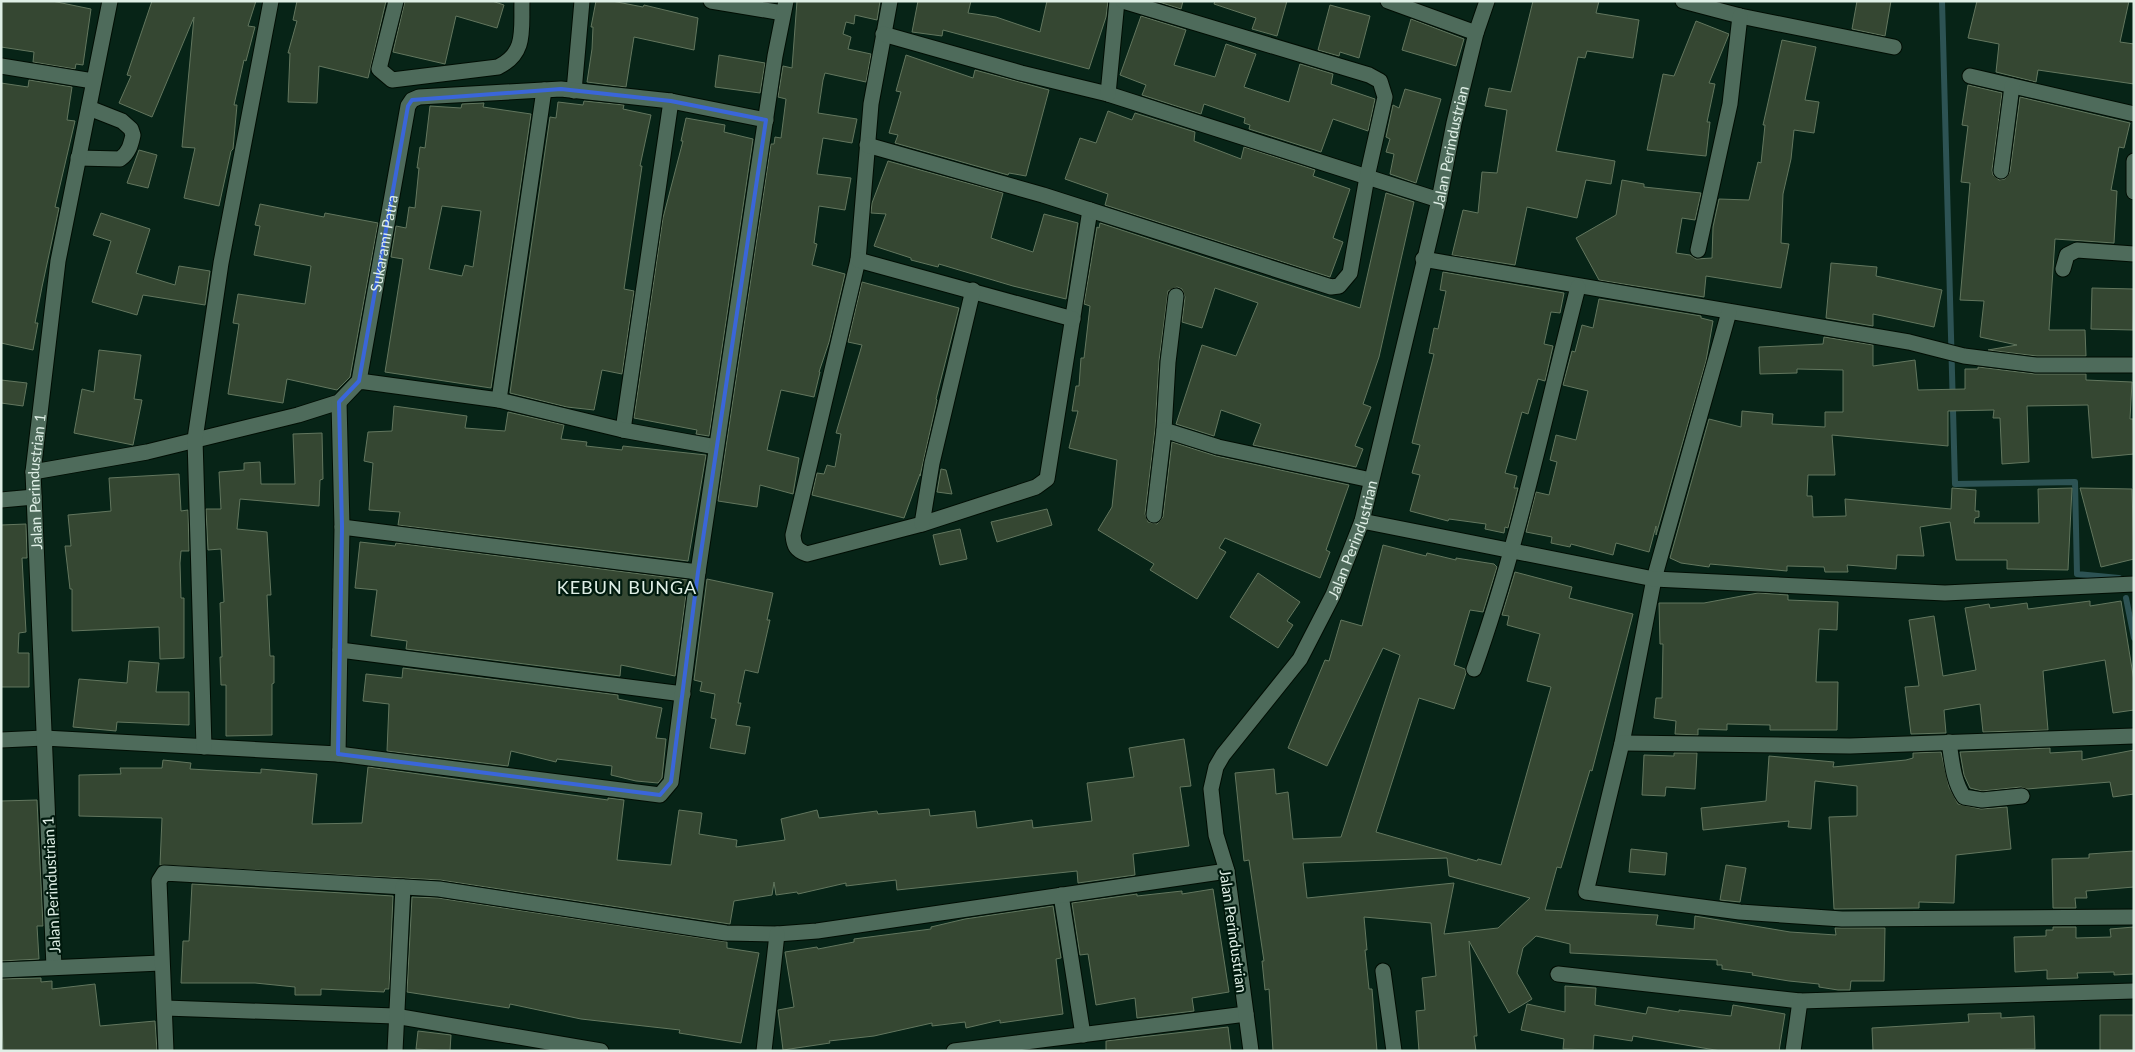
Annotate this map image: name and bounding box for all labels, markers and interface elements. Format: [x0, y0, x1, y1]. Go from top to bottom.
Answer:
street label: Jalan Perindustrian [1428, 84, 1472, 210]
street label: Sukarami Patra [366, 193, 401, 293]
street label: Jalan Perindustrian 1 [24, 412, 49, 550]
street label: Jalan Perindustrian [1324, 478, 1380, 602]
district label: KEBUN BUNGA [557, 576, 697, 598]
street label: Jalan Perindustrian 1 [38, 816, 64, 954]
street label: Jalan Perindustrian [1216, 868, 1252, 994]

